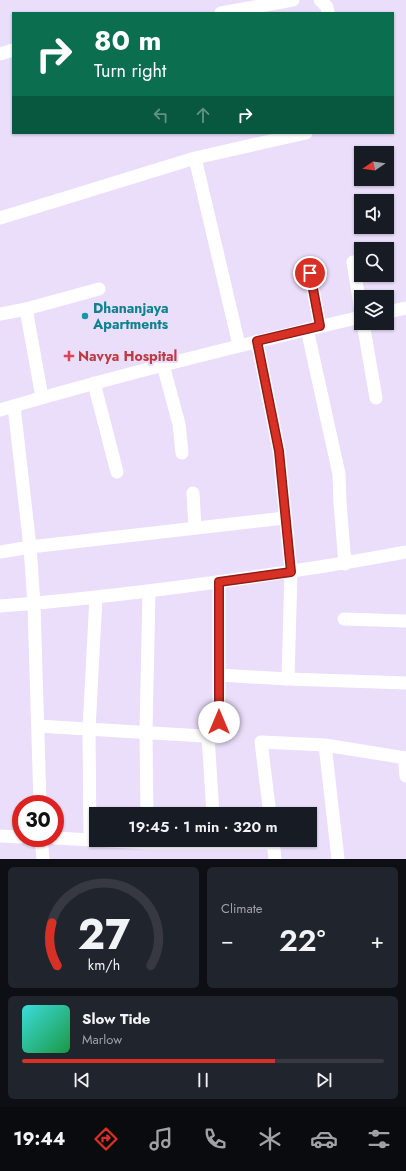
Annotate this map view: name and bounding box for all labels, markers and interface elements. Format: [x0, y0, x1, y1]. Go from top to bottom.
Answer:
text: 80 m [94, 20, 161, 61]
icon: right [28, 28, 80, 80]
text: Turn right [94, 58, 166, 84]
icon: left [150, 104, 172, 126]
icon: ahead [192, 104, 214, 126]
icon: right [234, 104, 256, 126]
north arrow [354, 146, 394, 186]
map controls [354, 146, 394, 330]
button: sound [354, 194, 394, 234]
button: search [354, 242, 394, 282]
pin [293, 256, 327, 290]
icon: arrive [299, 262, 321, 284]
button: layers [354, 290, 394, 330]
place label: Dhananjaya Apartments [92, 298, 169, 334]
marker: Dhananjaya Apartments [80, 311, 90, 321]
place label: Navya Hospital [78, 346, 177, 366]
marker: Navya Hospital [63, 350, 75, 362]
position arrow [198, 701, 240, 743]
speed limit sign: 30 [12, 795, 64, 847]
text: 19:45 · 1 min · 320 m [128, 816, 278, 838]
text: Climate [221, 899, 262, 918]
text: 27 [77, 903, 130, 964]
text: 22° [279, 919, 325, 962]
text: − [221, 924, 234, 956]
text: + [370, 924, 384, 956]
text: km/h [87, 954, 120, 974]
text: Slow Tide [82, 1008, 150, 1030]
text: Marlow [82, 1030, 122, 1049]
icon: previous [71, 1069, 93, 1091]
icon: pause [192, 1069, 214, 1091]
icon: next [313, 1069, 335, 1091]
icon: directions [92, 1125, 120, 1153]
icon: music [147, 1125, 175, 1153]
icon: phone [201, 1125, 229, 1153]
icon: climate [256, 1125, 284, 1153]
icon: car [310, 1125, 338, 1153]
icon: filters [365, 1125, 393, 1153]
text: 19:44 [13, 1126, 65, 1152]

